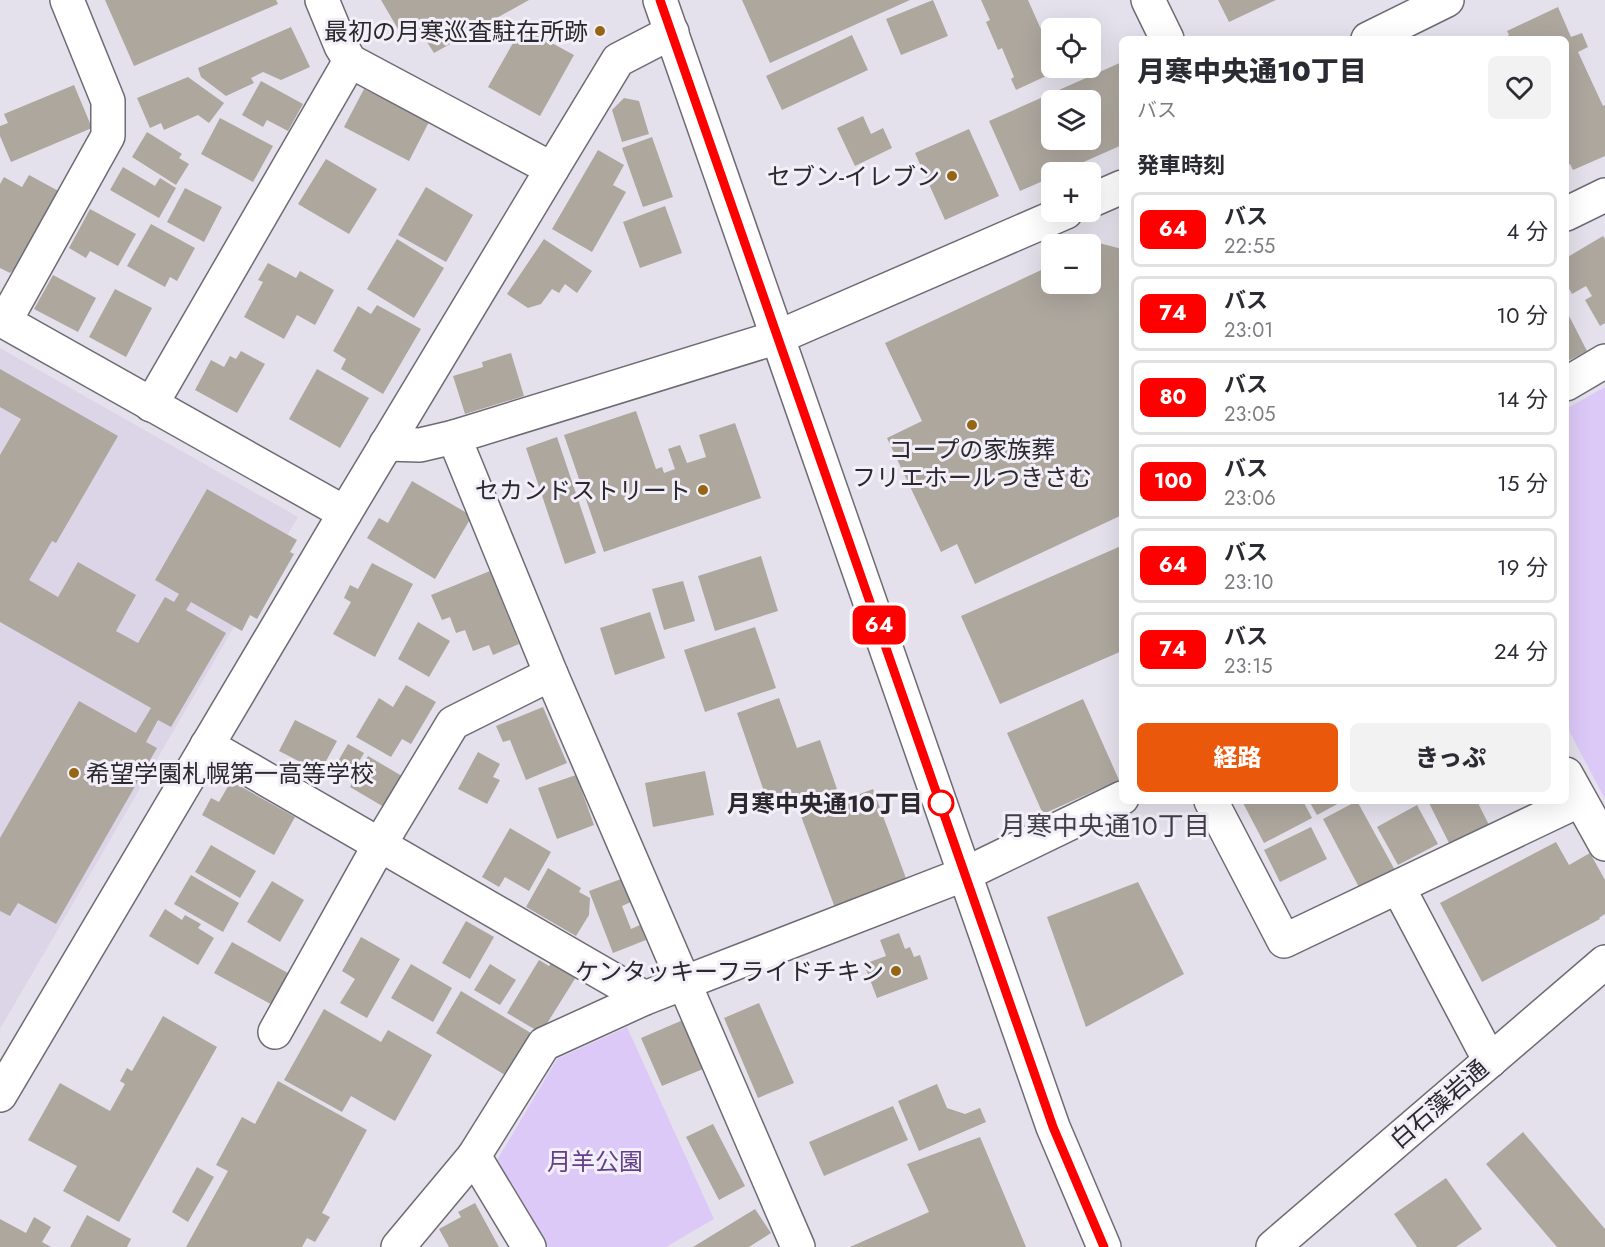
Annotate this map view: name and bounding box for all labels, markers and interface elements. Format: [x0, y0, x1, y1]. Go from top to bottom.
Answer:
place label: 最初の月寒巡査駐在所跡 [324, 14, 588, 49]
map controls [1041, 18, 1101, 294]
button: locate [1041, 18, 1101, 78]
marker: 最初の月寒巡査駐在所跡 [593, 24, 607, 38]
text: 月寒中央通10丁目 [1137, 51, 1367, 92]
button: heart [1488, 56, 1551, 119]
button: layers [1041, 90, 1101, 150]
text: バス [1137, 96, 1177, 125]
text: 発車時刻 [1137, 149, 1225, 181]
place label: セブン-イレブン [767, 159, 940, 194]
button: + [1041, 162, 1101, 222]
marker: セブン-イレブン [945, 169, 959, 183]
text: バス [1224, 200, 1268, 232]
text: 64 [1159, 214, 1187, 244]
text: 4 分 [1507, 215, 1548, 247]
text: 22:55 [1224, 232, 1275, 261]
button: − [1041, 234, 1101, 294]
text: バス [1224, 284, 1268, 316]
text: 74 [1159, 298, 1187, 328]
text: 10 分 [1496, 299, 1548, 331]
text: 23:01 [1224, 316, 1273, 345]
text: バス [1224, 368, 1268, 400]
text: 80 [1159, 382, 1187, 412]
text: 14 分 [1497, 383, 1548, 415]
text: 23:05 [1224, 400, 1276, 429]
marker: コープの家族葬 フリエホールつきさむ [965, 418, 979, 432]
place label: コープの家族葬 フリエホールつきさむ [852, 432, 1092, 495]
text: バス [1224, 452, 1268, 484]
text: 100 [1154, 466, 1192, 496]
text: 15 分 [1497, 467, 1548, 499]
place label: セカンドストリート [475, 473, 691, 508]
marker: セカンドストリート [696, 483, 710, 497]
text: 23:06 [1224, 484, 1276, 513]
text: バス [1224, 536, 1268, 568]
text: 64 [1159, 550, 1187, 580]
text: 19 分 [1497, 551, 1548, 583]
text: 23:10 [1224, 568, 1273, 597]
line badge: 64 [852, 606, 906, 644]
text: 64 [865, 610, 893, 640]
text: バス [1224, 620, 1268, 652]
text: 74 [1159, 634, 1187, 664]
text: 24 分 [1494, 635, 1548, 667]
text: 23:15 [1224, 652, 1273, 681]
button: 経路 [1137, 723, 1338, 792]
button: きっぷ [1350, 723, 1551, 792]
place label: 希望学園札幌第一高等学校 [86, 756, 374, 791]
marker: 希望学園札幌第一高等学校 [67, 766, 81, 780]
place label: 月寒中央通10丁目 [727, 786, 923, 821]
marker: 月寒中央通10丁目 [928, 790, 954, 816]
district label: 月寒中央通10丁目 [1000, 807, 1210, 845]
place label: ケンタッキーフライドチキン [575, 954, 884, 989]
marker: ケンタッキーフライドチキン [889, 964, 903, 978]
street label: 白石藻岩通 [1382, 1051, 1496, 1157]
park label: 月羊公園 [547, 1144, 643, 1179]

